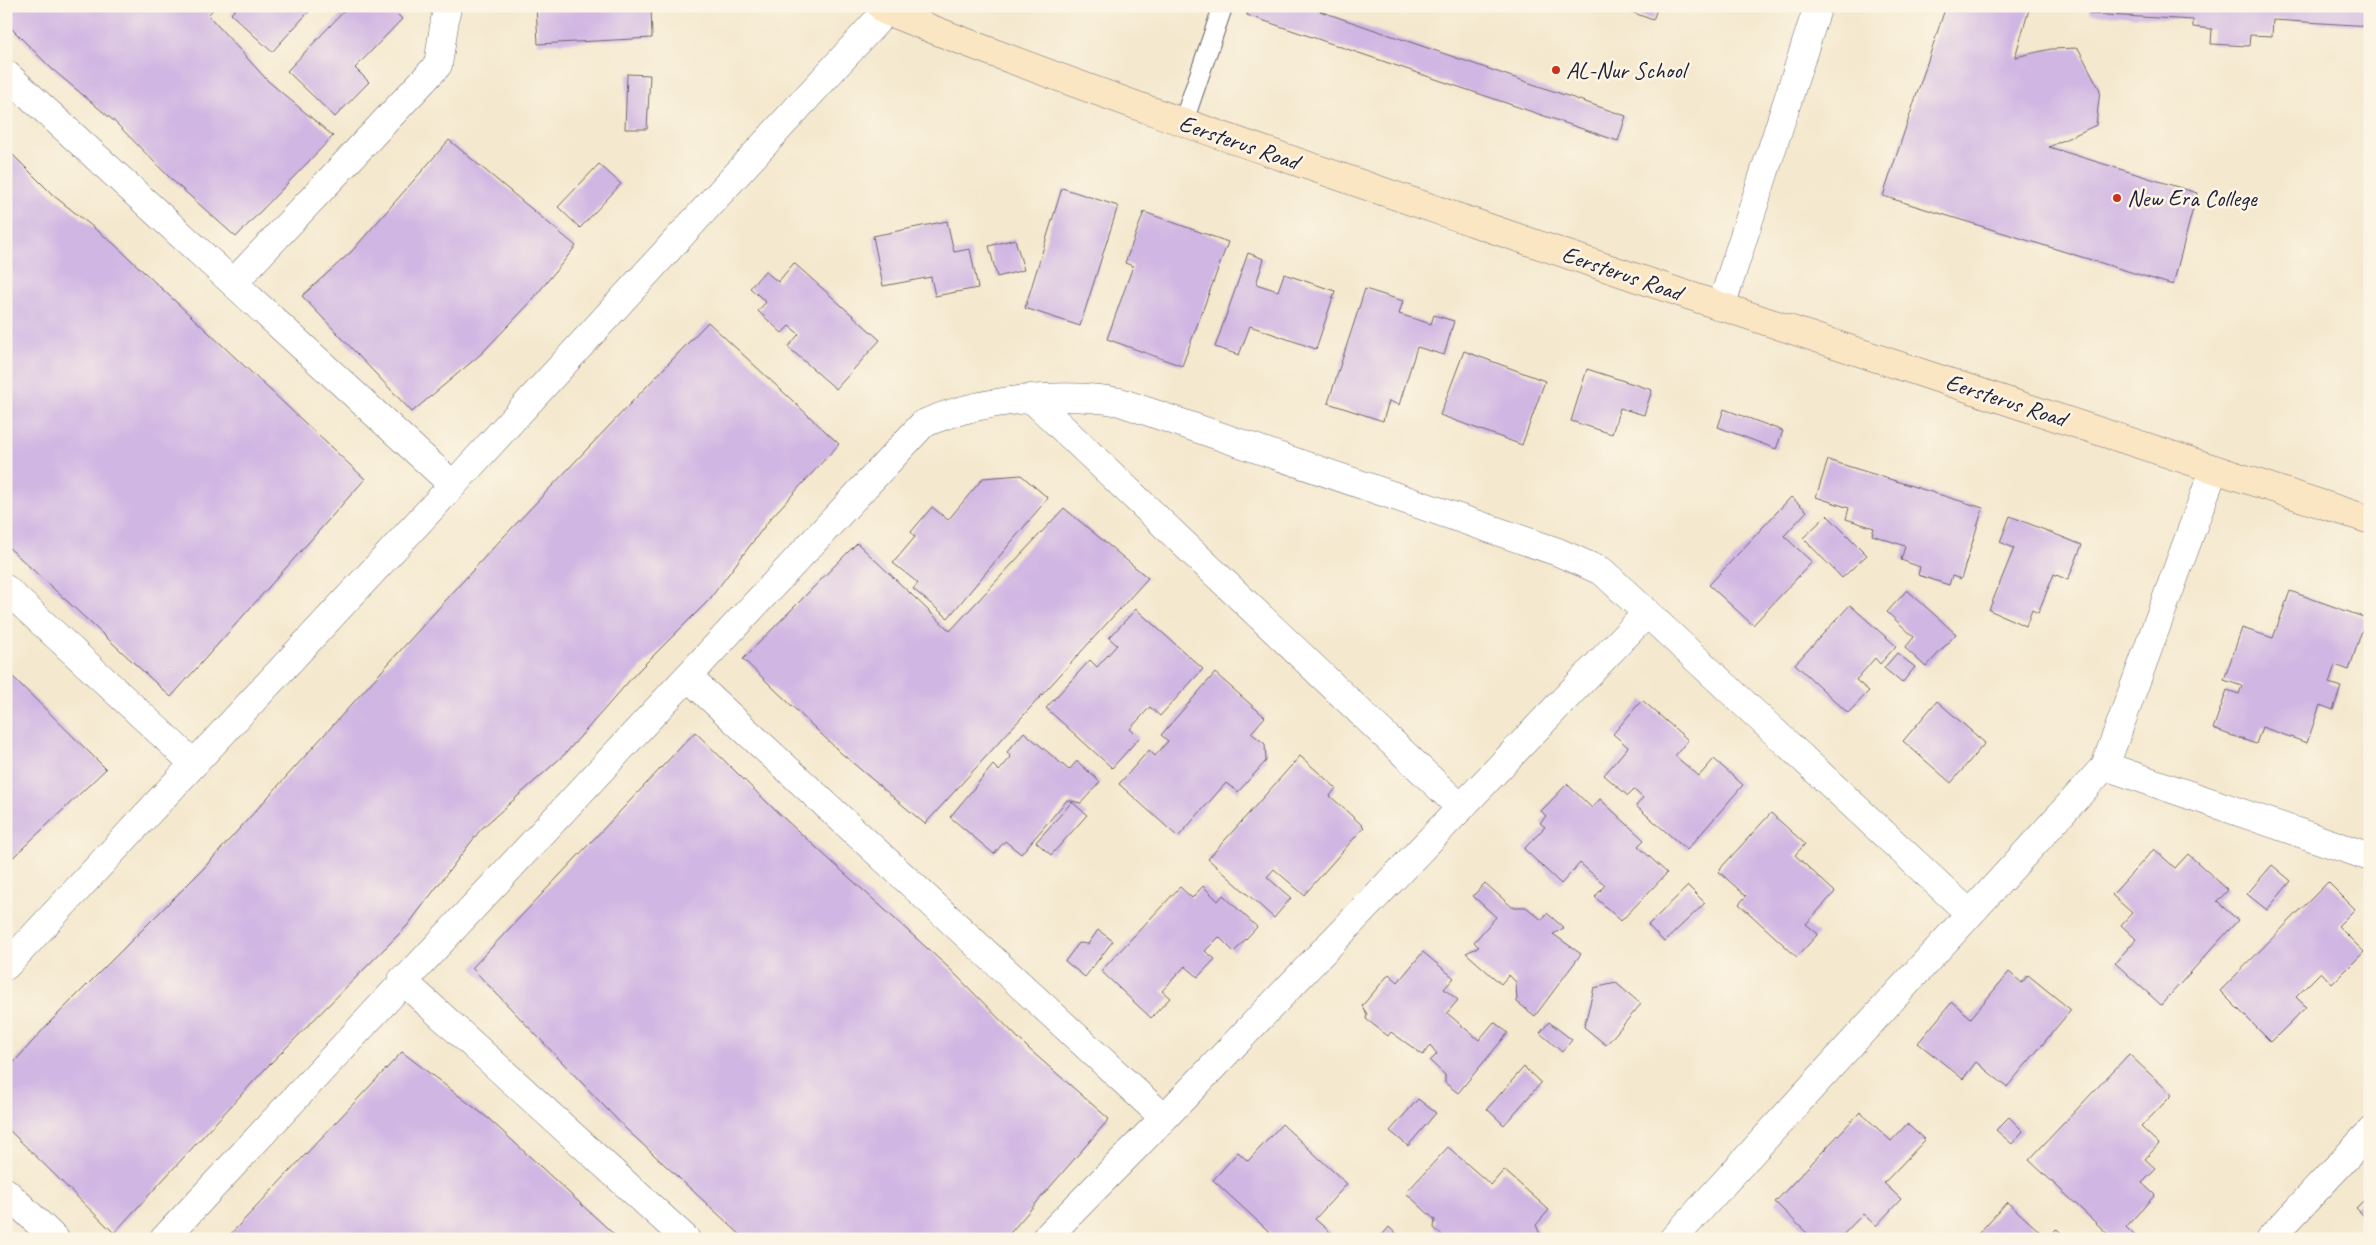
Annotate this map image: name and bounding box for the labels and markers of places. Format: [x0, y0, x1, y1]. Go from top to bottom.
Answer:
place label: AL-Nur School [1566, 55, 1689, 85]
marker: AL-Nur School [1550, 64, 1562, 76]
place label: New Era College [2127, 183, 2259, 213]
marker: New Era College [2111, 192, 2123, 204]

